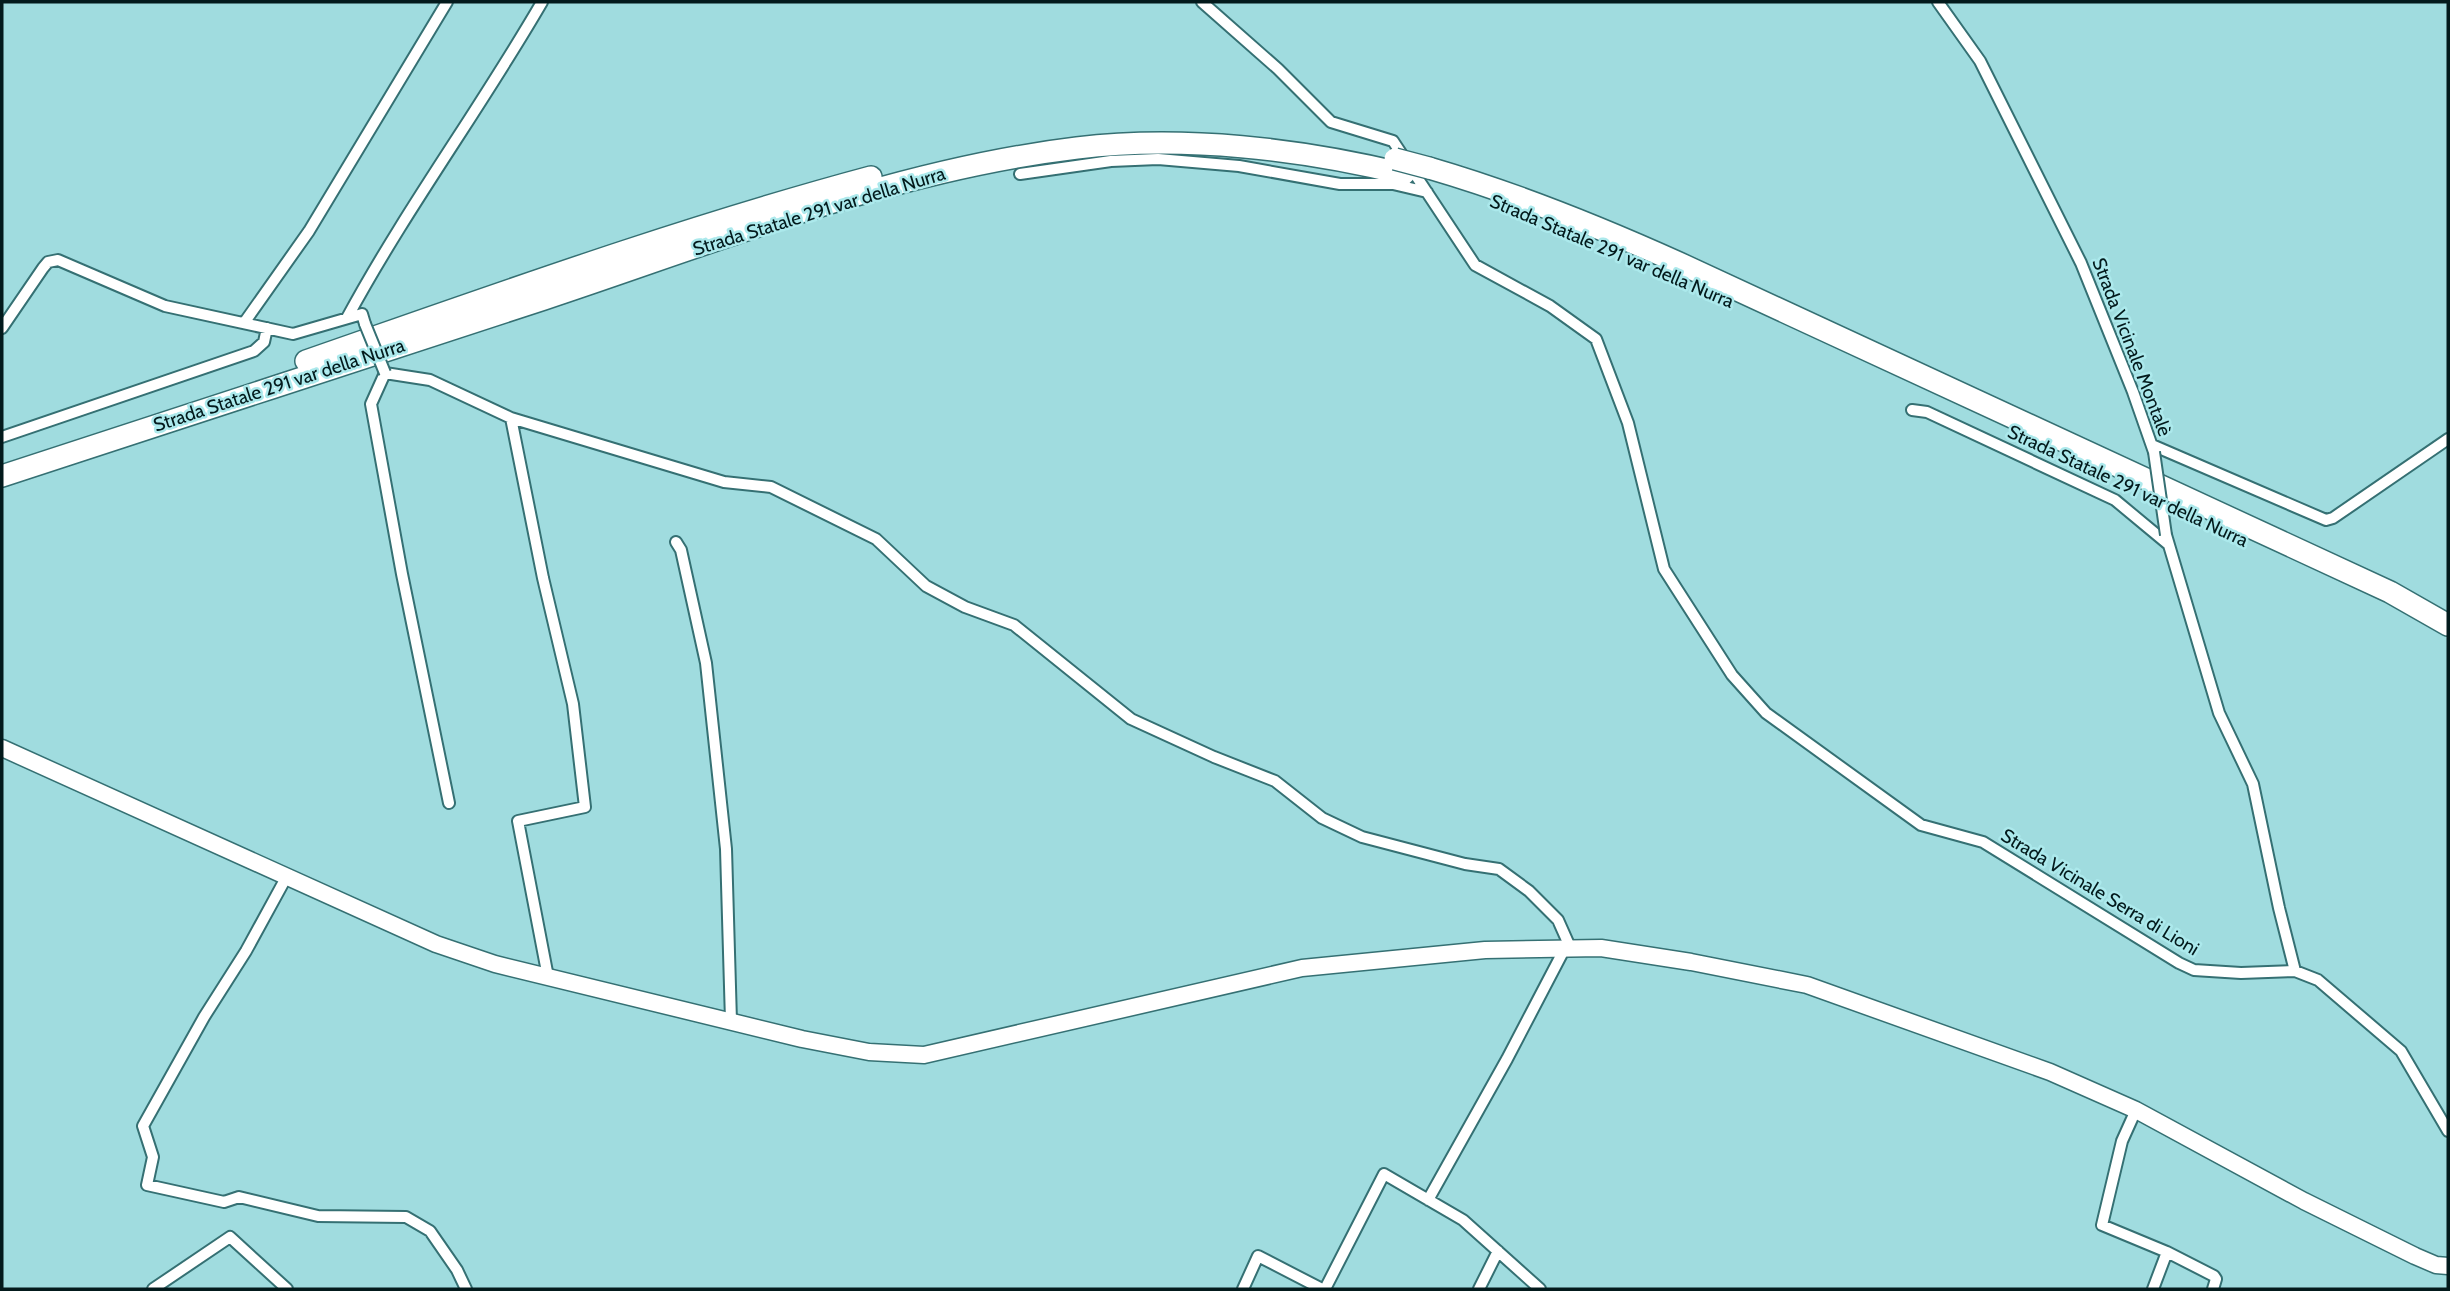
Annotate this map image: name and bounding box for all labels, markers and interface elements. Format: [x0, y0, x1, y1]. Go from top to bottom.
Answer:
street label: Strada Statale 291 var della Nurra [690, 162, 948, 260]
street label: Strada Statale 291 var della Nurra [1487, 189, 1737, 313]
street label: Strada Vicinale Montalè [2087, 255, 2177, 440]
street label: Strada Statale 291 var della Nurra [150, 333, 408, 437]
street label: Strada Statale 291 var della Nurra [2004, 420, 2252, 552]
street label: Strada Vicinale Serra di Lioni [1997, 824, 2203, 960]

